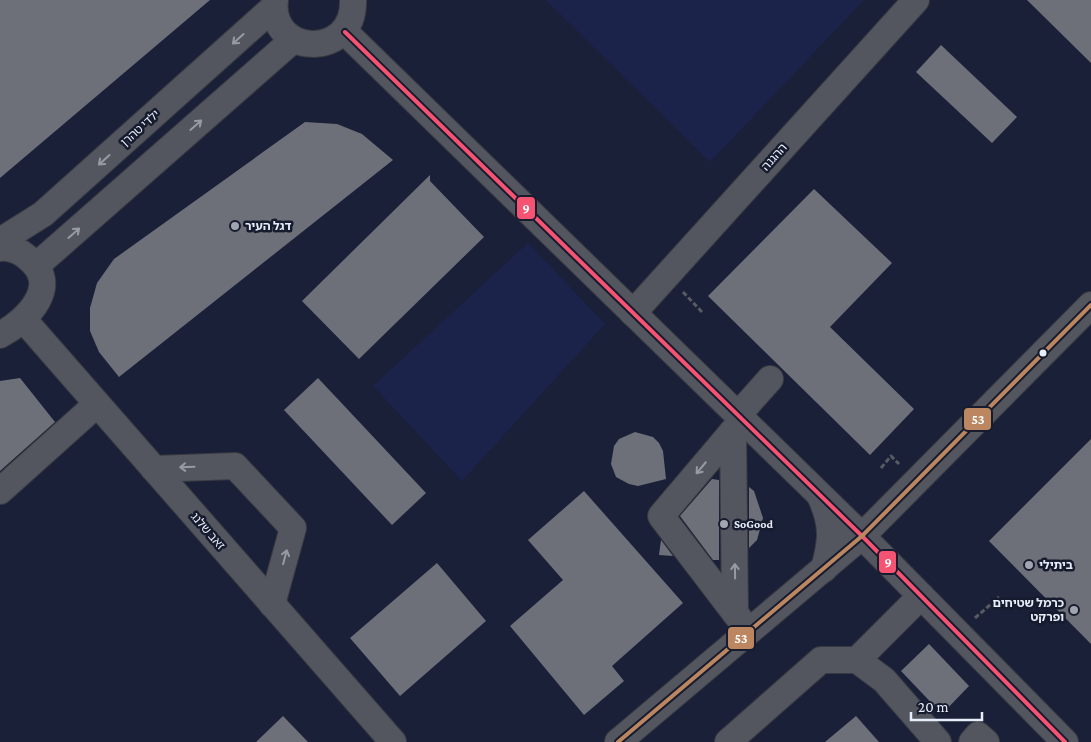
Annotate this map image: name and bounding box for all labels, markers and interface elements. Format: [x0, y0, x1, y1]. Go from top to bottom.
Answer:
one-way arrow [232, 33, 245, 45]
street label: ילדי טהרן [118, 107, 162, 149]
one-way arrow [189, 119, 202, 131]
street label: ההגנה [758, 141, 790, 173]
one-way arrow [98, 154, 111, 165]
line badge: 9 [516, 196, 536, 220]
text: 9 [522, 200, 530, 216]
place label: דגל העיר [245, 219, 291, 233]
marker: דגל העיר [229, 220, 241, 232]
one-way arrow [67, 227, 80, 238]
unlabelled marker [1038, 348, 1048, 358]
line badge: 53 [963, 407, 992, 431]
text: 53 [971, 411, 985, 427]
one-way arrow [696, 461, 707, 474]
one-way arrow [179, 463, 195, 472]
street label: זאב שלנג [188, 510, 228, 552]
place label: SoGood [734, 517, 773, 531]
marker: SoGood [718, 518, 730, 530]
one-way arrow [281, 549, 290, 565]
line badge: 9 [878, 550, 897, 574]
text: 9 [884, 554, 892, 570]
place label: ביתילי [1039, 558, 1073, 572]
marker: ביתילי [1023, 559, 1035, 571]
one-way arrow [730, 563, 739, 579]
place label: כרמל שטיחים ופרקט [993, 596, 1064, 624]
marker: כרמל שטיחים ופרקט [1068, 604, 1080, 616]
line badge: 53 [727, 626, 755, 650]
text: 53 [734, 630, 748, 646]
scale bar [911, 690, 982, 722]
text: 20 m [918, 699, 949, 715]

